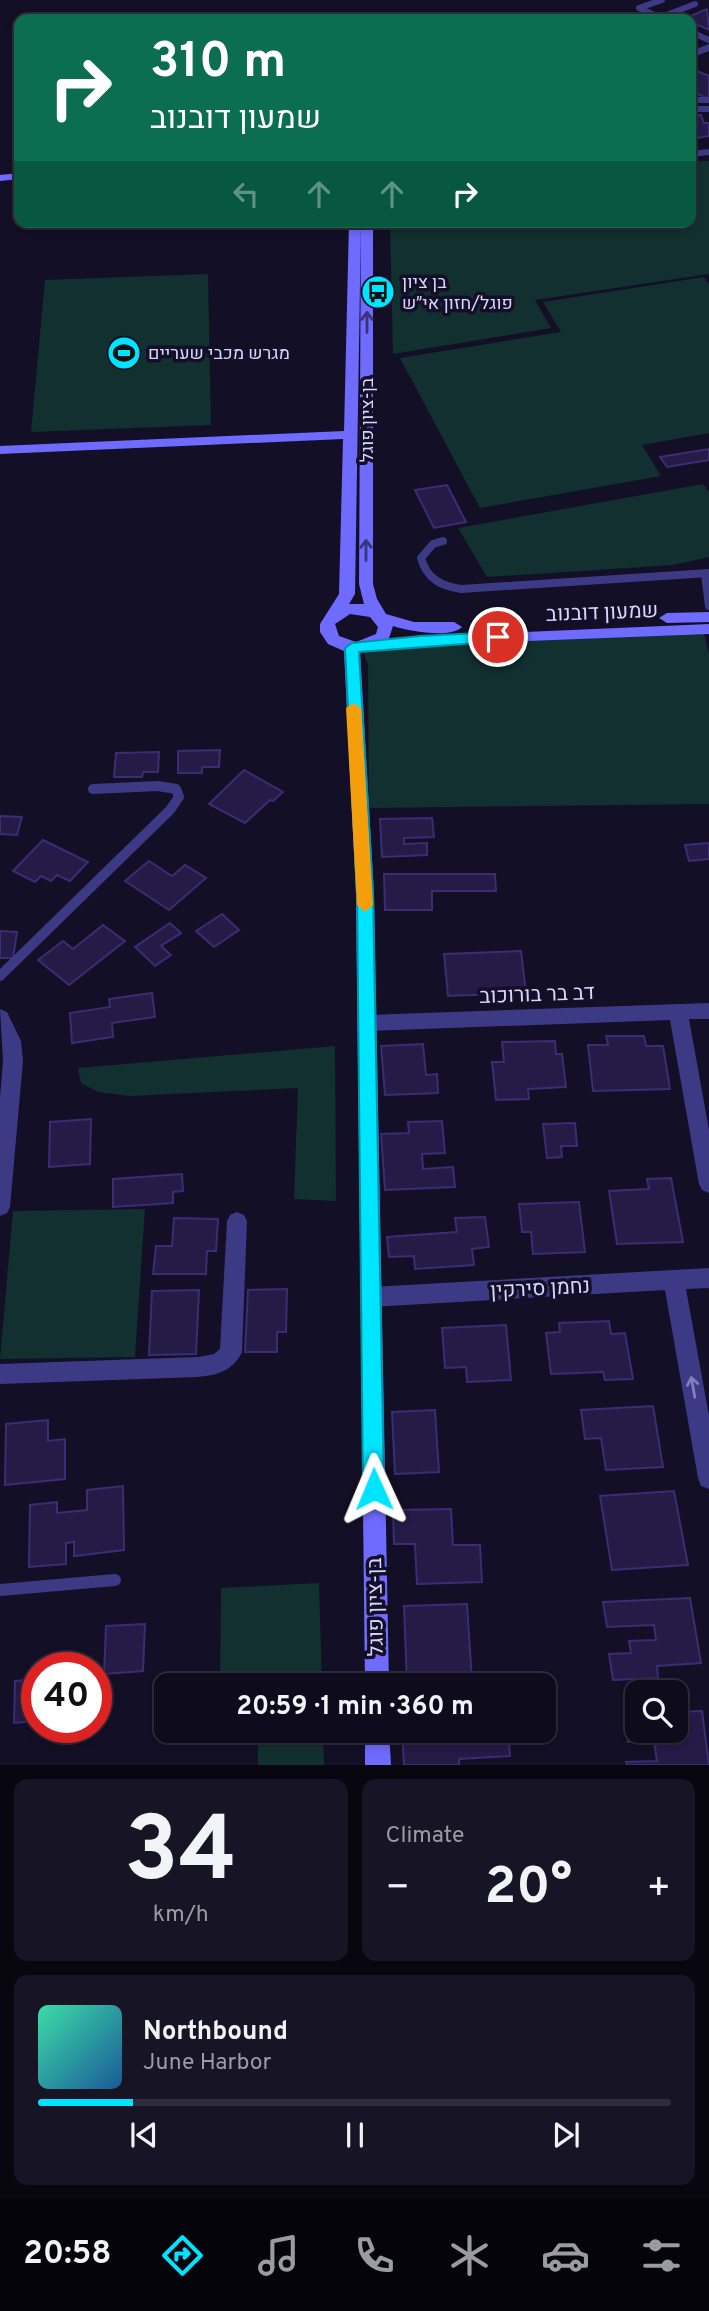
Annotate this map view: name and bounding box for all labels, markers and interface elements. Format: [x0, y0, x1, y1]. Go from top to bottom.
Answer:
text: 310 m [150, 33, 286, 95]
icon: right [35, 42, 126, 133]
text: שמעון דובנוב [150, 100, 321, 140]
icon: left [227, 175, 265, 213]
icon: ahead [300, 175, 338, 213]
icon: ahead [373, 175, 411, 213]
icon: right [446, 175, 484, 213]
place label: בן ציון פוגל/חזון אי״ש [402, 272, 513, 316]
bus stop icon: בן ציון פוגל/חזון אי״ש [359, 273, 397, 311]
one-way arrow [360, 311, 374, 334]
sports icon: מגרש מכבי שעריים [105, 334, 143, 372]
place label: מגרש מכבי שעריים [148, 343, 290, 366]
street label: בן-ציון פוגל [357, 377, 380, 462]
one-way arrow [359, 538, 373, 561]
street label: שמעון דובנוב [545, 598, 659, 629]
pin [468, 607, 528, 667]
icon: arrive [479, 618, 517, 656]
street label: דב בר בורוכוב [479, 980, 595, 1011]
street label: נחמן סירקין [489, 1273, 591, 1306]
one-way arrow [686, 1376, 699, 1399]
position arrow [337, 1452, 411, 1526]
street label: בן-ציון פוגל [362, 1557, 391, 1657]
speed limit sign: 40 [21, 1652, 112, 1743]
map controls [625, 1680, 688, 1743]
button: search [625, 1680, 688, 1743]
text: 20:59 · 1 min · 360 m [236, 1691, 474, 1724]
text: 34 [124, 1798, 237, 1913]
text: Climate [386, 1822, 464, 1851]
text: 20° [484, 1856, 572, 1922]
text: − [386, 1865, 410, 1914]
text: + [646, 1865, 671, 1914]
text: km/h [153, 1901, 209, 1930]
text: Northbound [143, 2016, 288, 2049]
text: June Harbor [143, 2049, 271, 2078]
icon: previous [125, 2116, 163, 2154]
icon: pause [336, 2116, 374, 2154]
icon: next [547, 2116, 585, 2154]
icon: directions [158, 2231, 207, 2280]
icon: music [254, 2231, 303, 2280]
icon: phone [350, 2231, 399, 2280]
icon: climate [445, 2231, 494, 2280]
icon: car [541, 2231, 590, 2280]
icon: filters [637, 2231, 686, 2280]
text: 20:58 [23, 2235, 111, 2275]

